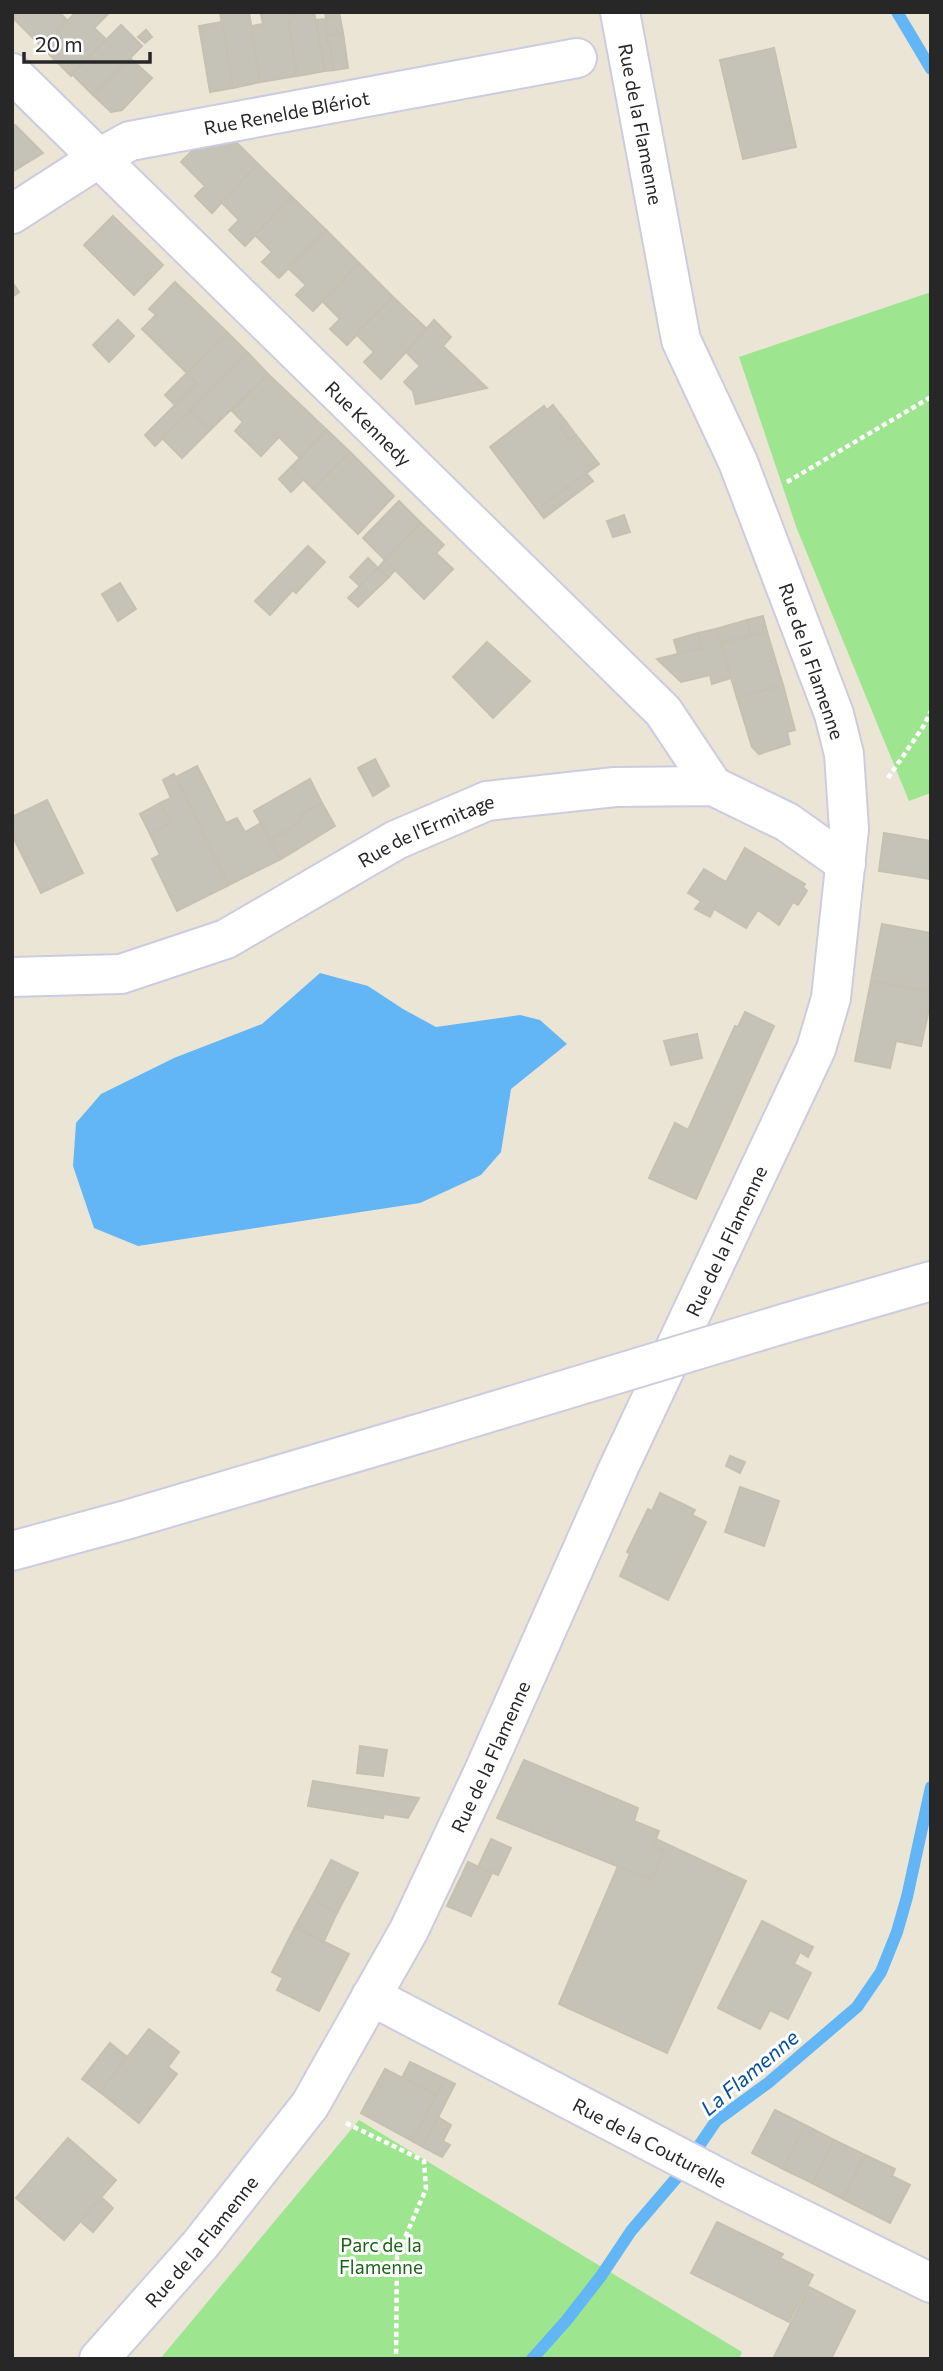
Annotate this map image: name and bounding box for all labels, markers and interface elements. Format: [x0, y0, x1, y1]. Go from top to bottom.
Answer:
scale bar [24, 21, 150, 65]
text: 20 m [35, 31, 83, 56]
street label: Rue de la Flamenne [614, 41, 668, 207]
street label: Rue Renelde Blériot [202, 85, 371, 139]
street label: Rue Kennedy [321, 376, 417, 470]
street label: Rue de la Flamenne [774, 580, 850, 742]
street label: Rue de l'Ermitage [353, 789, 495, 871]
street label: Rue de la Flamenne [680, 1162, 771, 1320]
street label: Rue de la Flamenne [445, 1677, 534, 1836]
water label: La Flamenne [695, 2024, 803, 2120]
street label: Rue de la Couturelle [569, 2092, 731, 2191]
street label: Rue de la Flamenne [139, 2170, 262, 2311]
park label: Parc de la Flamenne [339, 2233, 423, 2278]

